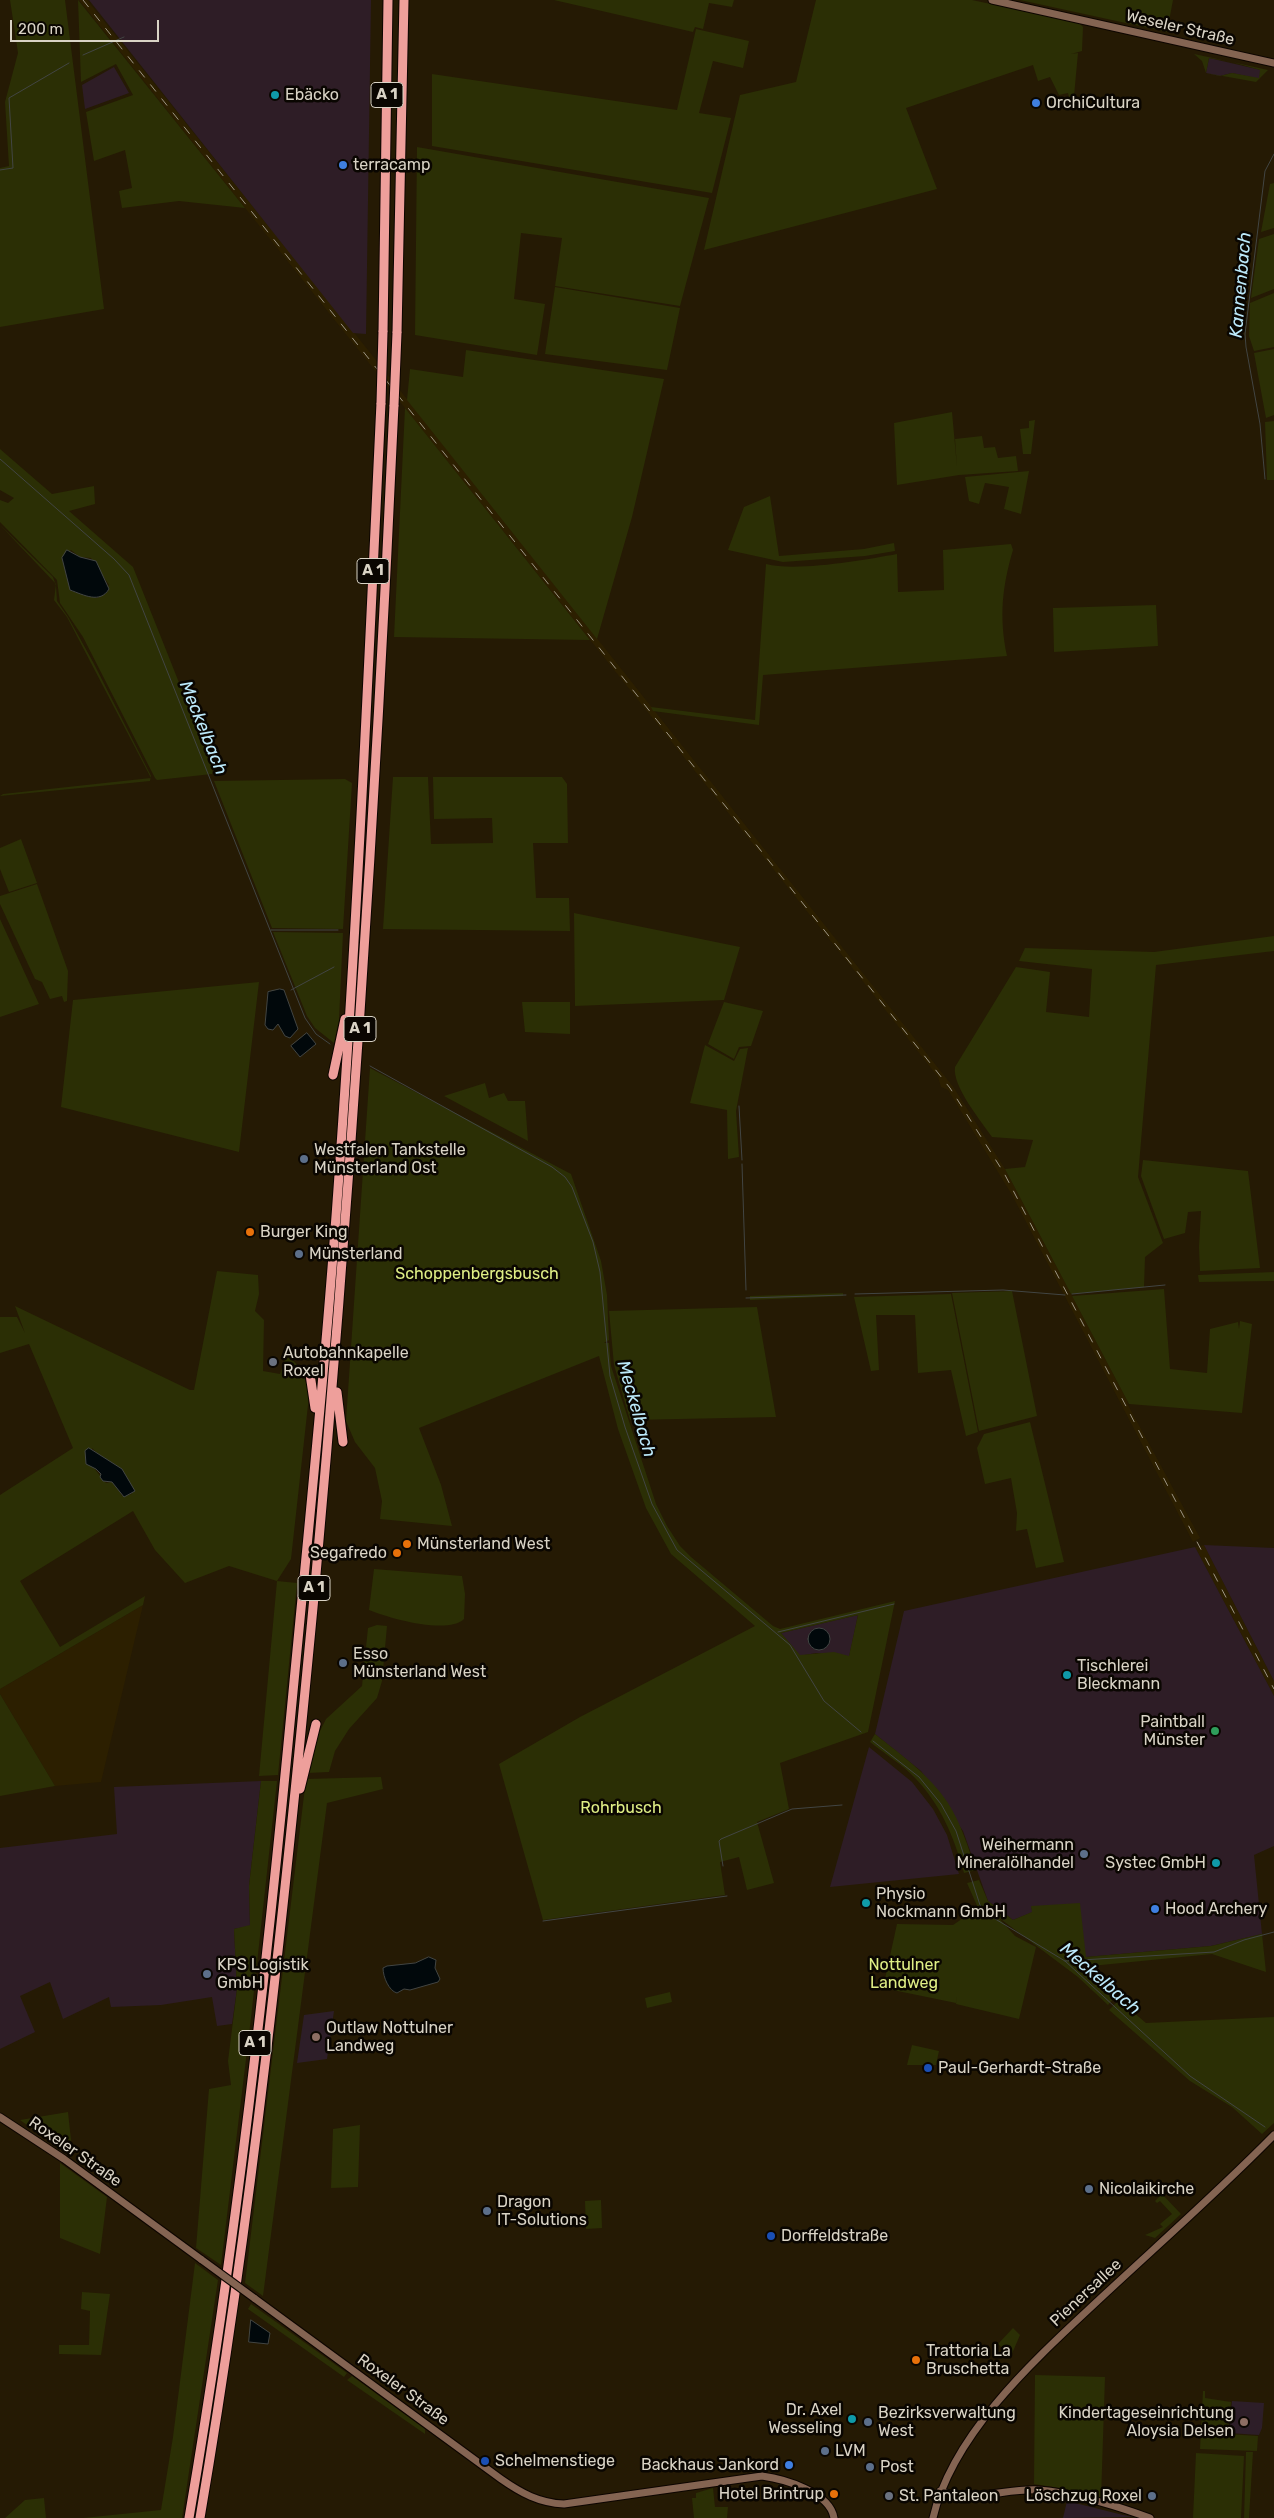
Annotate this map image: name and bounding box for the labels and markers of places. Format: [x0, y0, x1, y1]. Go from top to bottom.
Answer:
place label: Ebäcko [285, 85, 339, 105]
marker: Ebäcko [269, 89, 281, 101]
place label: OrchiCultura [1046, 93, 1140, 113]
marker: OrchiCultura [1030, 97, 1042, 109]
place label: terracamp [353, 155, 431, 175]
marker: terracamp [337, 159, 349, 171]
place label: Westfalen Tankstelle Münsterland Ost [314, 1140, 466, 1178]
marker: Westfalen Tankstelle Münsterland Ost [298, 1153, 310, 1165]
place label: Burger King [260, 1222, 347, 1242]
marker: Burger King [244, 1226, 256, 1238]
place label: Münsterland [309, 1244, 402, 1264]
marker: Münsterland [293, 1248, 305, 1260]
place label: Autobahnkapelle Roxel [283, 1343, 409, 1381]
marker: Autobahnkapelle Roxel [267, 1356, 279, 1368]
place label: Münsterland West [417, 1534, 550, 1554]
marker: Münsterland West [401, 1538, 413, 1550]
place label: Segafredo [310, 1543, 387, 1563]
marker: Segafredo [391, 1547, 403, 1559]
place label: Esso Münsterland West [353, 1644, 486, 1682]
place label: Tischlerei Bleckmann [1077, 1656, 1160, 1694]
marker: Esso Münsterland West [337, 1657, 349, 1669]
marker: Tischlerei Bleckmann [1061, 1669, 1073, 1681]
place label: Paintball Münster [1140, 1712, 1205, 1750]
marker: Paintball Münster [1209, 1725, 1221, 1737]
place label: Weihermann Mineralölhandel [956, 1835, 1074, 1873]
marker: Weihermann Mineralölhandel [1078, 1848, 1090, 1860]
place label: Systec GmbH [1105, 1853, 1206, 1873]
marker: Systec GmbH [1210, 1857, 1222, 1869]
place label: Physio Nockmann GmbH [876, 1884, 1006, 1922]
marker: Physio Nockmann GmbH [860, 1897, 872, 1909]
place label: Hood Archery [1165, 1899, 1267, 1919]
marker: Hood Archery [1149, 1903, 1161, 1915]
place label: KPS Logistik GmbH [217, 1955, 309, 1993]
marker: KPS Logistik GmbH [201, 1968, 213, 1980]
place label: Outlaw Nottulner Landweg [326, 2018, 453, 2056]
marker: Outlaw Nottulner Landweg [310, 2031, 322, 2043]
place label: Paul-Gerhardt-Straße [938, 2058, 1101, 2078]
marker: Paul-Gerhardt-Straße [922, 2062, 934, 2074]
place label: Nicolaikirche [1099, 2179, 1194, 2199]
marker: Nicolaikirche [1083, 2183, 1095, 2195]
place label: Dragon IT-Solutions [497, 2192, 587, 2230]
marker: Dragon IT-Solutions [481, 2205, 493, 2217]
place label: Dorffeldstraße [781, 2226, 888, 2246]
marker: Dorffeldstraße [765, 2230, 777, 2242]
place label: Trattoria La Bruschetta [926, 2341, 1011, 2379]
marker: Trattoria La Bruschetta [910, 2354, 922, 2366]
place label: Dr. Axel Wesseling [768, 2400, 842, 2438]
place label: Bezirksverwaltung West [878, 2403, 1016, 2441]
place label: Kindertageseinrichtung Aloysia Delsen [1058, 2403, 1234, 2441]
marker: Dr. Axel Wesseling [846, 2413, 858, 2425]
marker: Bezirksverwaltung West [862, 2416, 874, 2428]
marker: Kindertageseinrichtung Aloysia Delsen [1238, 2416, 1250, 2428]
place label: LVM [835, 2441, 866, 2461]
marker: LVM [819, 2445, 831, 2457]
place label: Schelmenstiege [495, 2451, 615, 2471]
marker: Schelmenstiege [479, 2455, 491, 2467]
place label: Backhaus Jankord [641, 2455, 779, 2475]
place label: Post [880, 2457, 914, 2477]
marker: Backhaus Jankord [783, 2459, 795, 2471]
marker: Post [864, 2461, 876, 2473]
place label: Hotel Brintrup [719, 2484, 824, 2504]
place label: St. Pantaleon [899, 2486, 999, 2506]
place label: Löschzug Roxel [1025, 2486, 1142, 2506]
marker: Hotel Brintrup [828, 2488, 840, 2500]
marker: St. Pantaleon [883, 2490, 895, 2502]
marker: Löschzug Roxel [1146, 2490, 1158, 2502]

